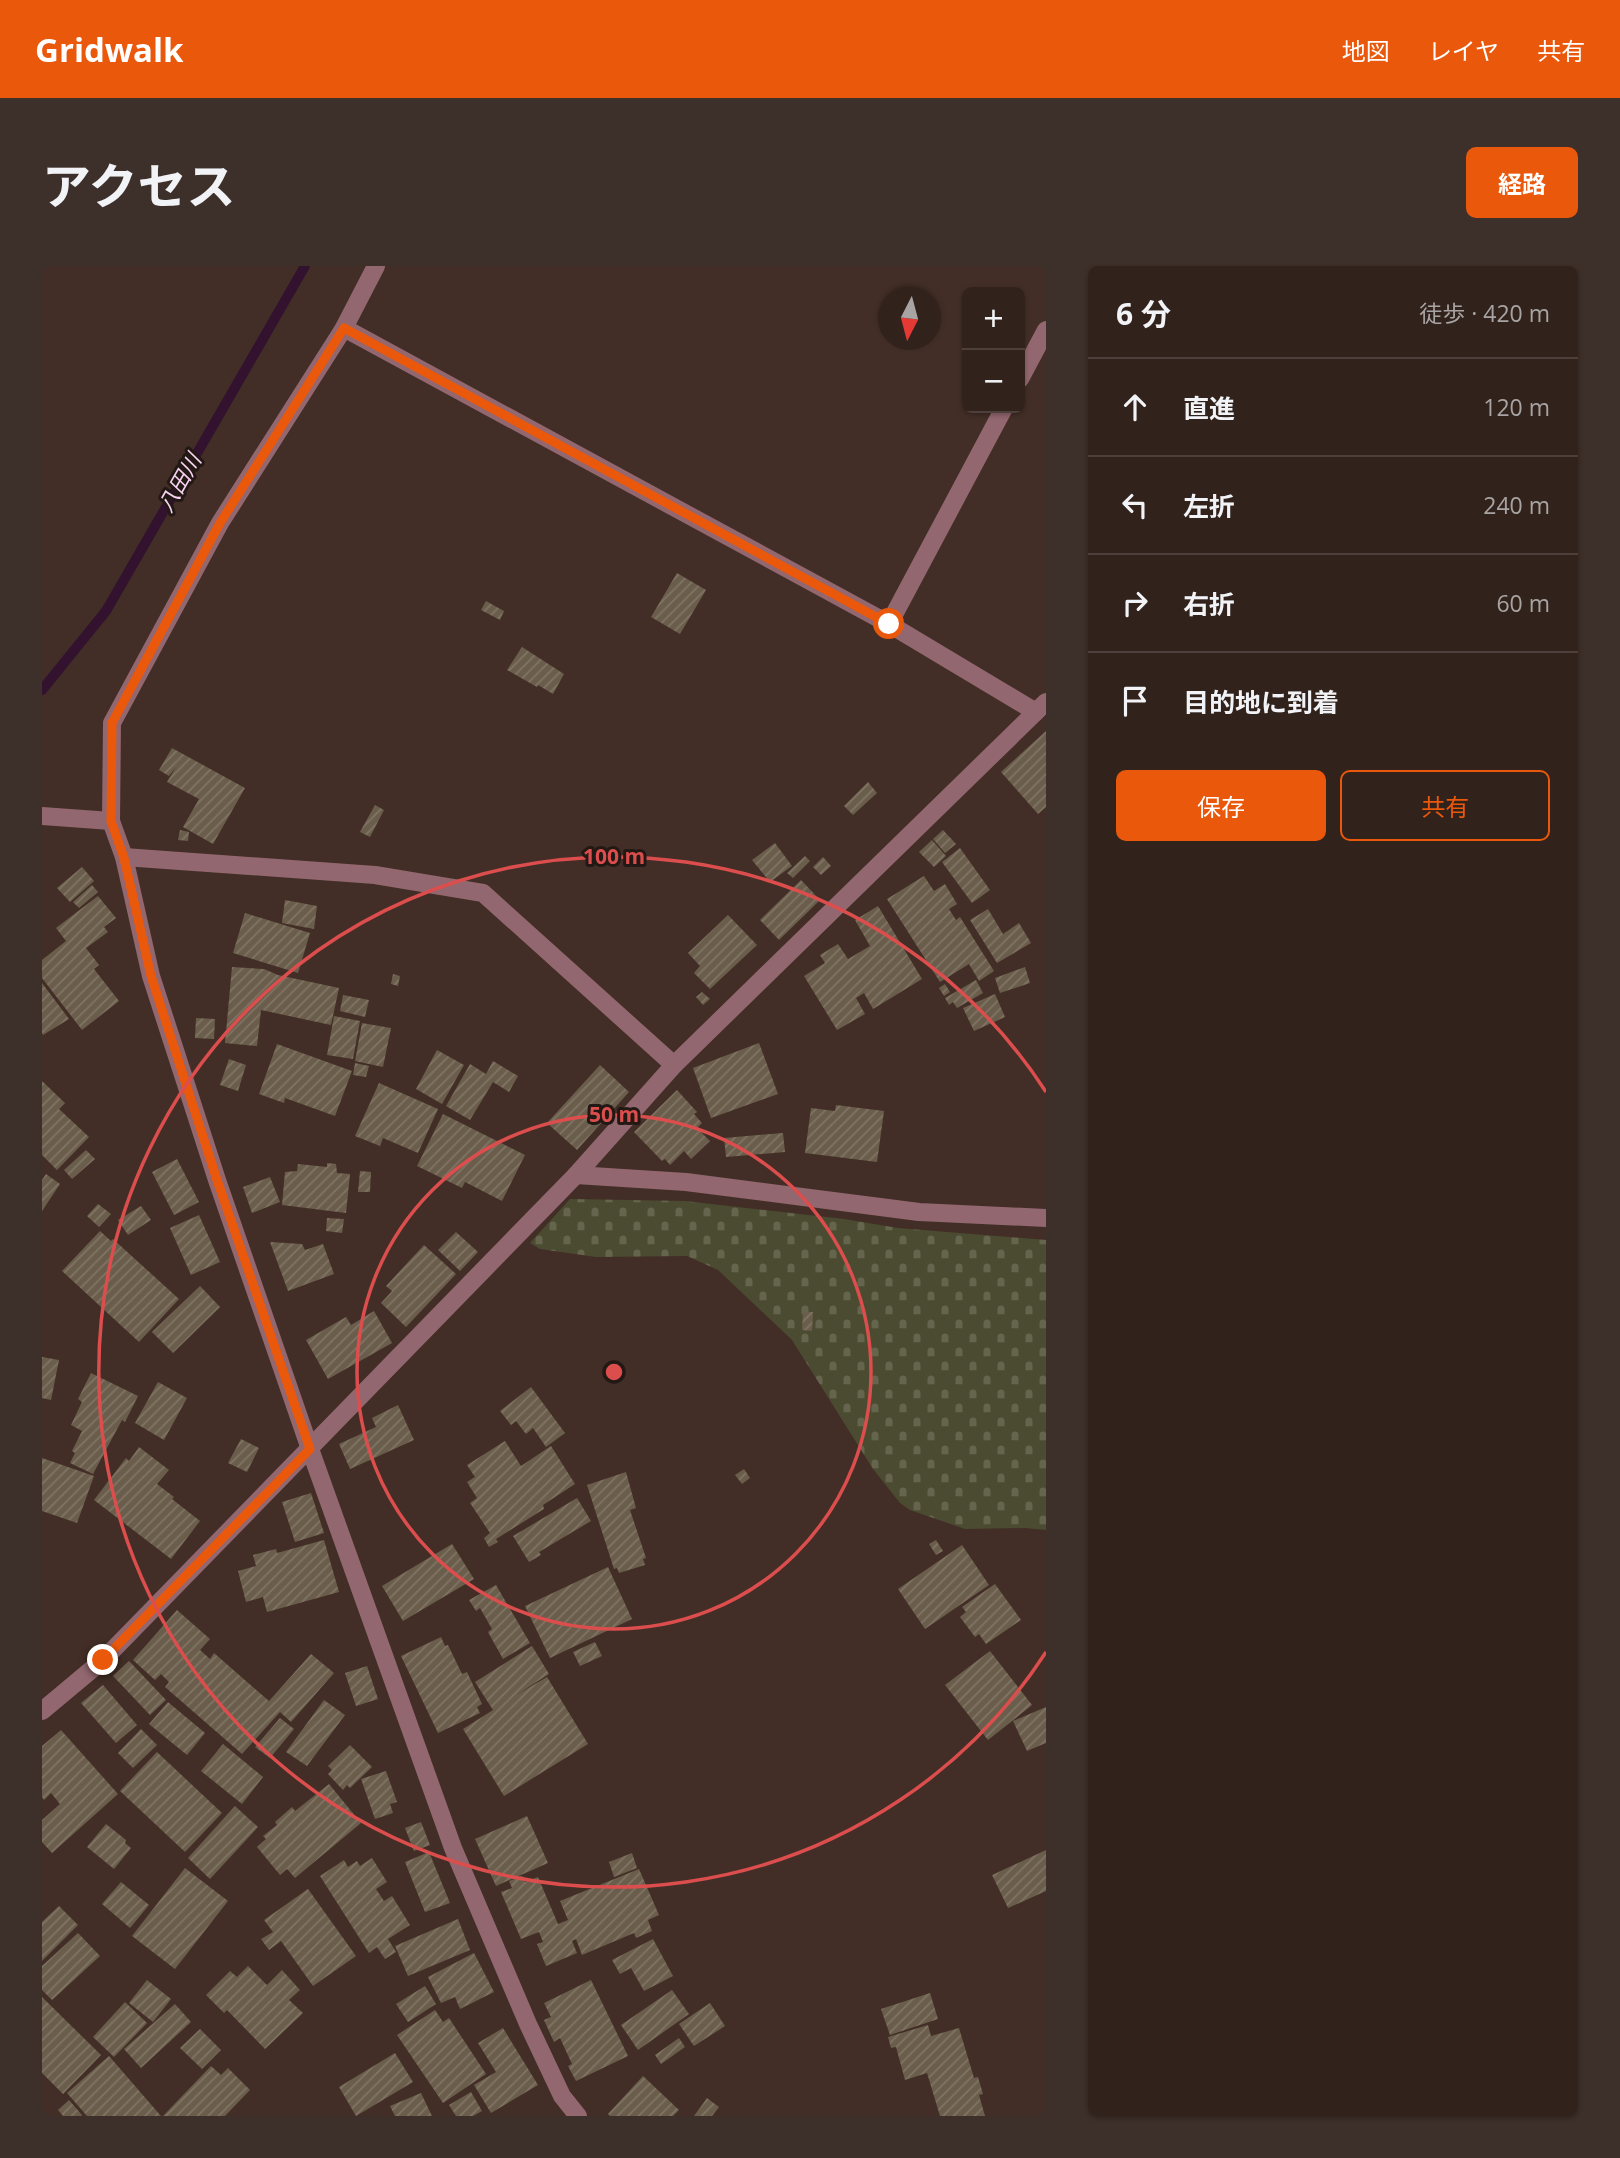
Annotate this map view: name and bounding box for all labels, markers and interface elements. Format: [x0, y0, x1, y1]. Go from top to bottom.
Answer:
text: Gridwalk [35, 27, 184, 72]
text: 地図 [1342, 34, 1390, 67]
text: レイヤ [1428, 34, 1499, 67]
text: 共有 [1537, 34, 1585, 67]
button: 経路 [1466, 147, 1578, 218]
text: アクセス [42, 152, 236, 218]
north arrow [878, 287, 941, 350]
map controls [962, 287, 1025, 413]
button: + [962, 287, 1025, 350]
text: 6 分 [1116, 293, 1171, 334]
text: 徒歩 · 420 m [1419, 297, 1550, 329]
button: − [962, 350, 1025, 413]
icon: ahead [1116, 388, 1154, 426]
text: 直進 [1183, 390, 1235, 426]
text: 120 m [1483, 391, 1550, 423]
water label: 八田川 [151, 446, 208, 517]
icon: left [1116, 486, 1154, 524]
text: 左折 [1183, 488, 1235, 524]
text: 240 m [1483, 489, 1550, 521]
icon: right [1116, 584, 1154, 622]
text: 右折 [1183, 586, 1235, 622]
text: 60 m [1496, 587, 1550, 619]
route start [873, 608, 904, 639]
icon: arrive [1116, 682, 1154, 720]
text: 目的地に到着 [1183, 684, 1339, 720]
button: 保存 [1116, 770, 1326, 841]
button: 共有 [1340, 770, 1550, 841]
text: 100 m [583, 842, 645, 870]
text: 50 m [589, 1100, 639, 1128]
centre of rings [602, 1360, 626, 1384]
route end [87, 1644, 118, 1675]

